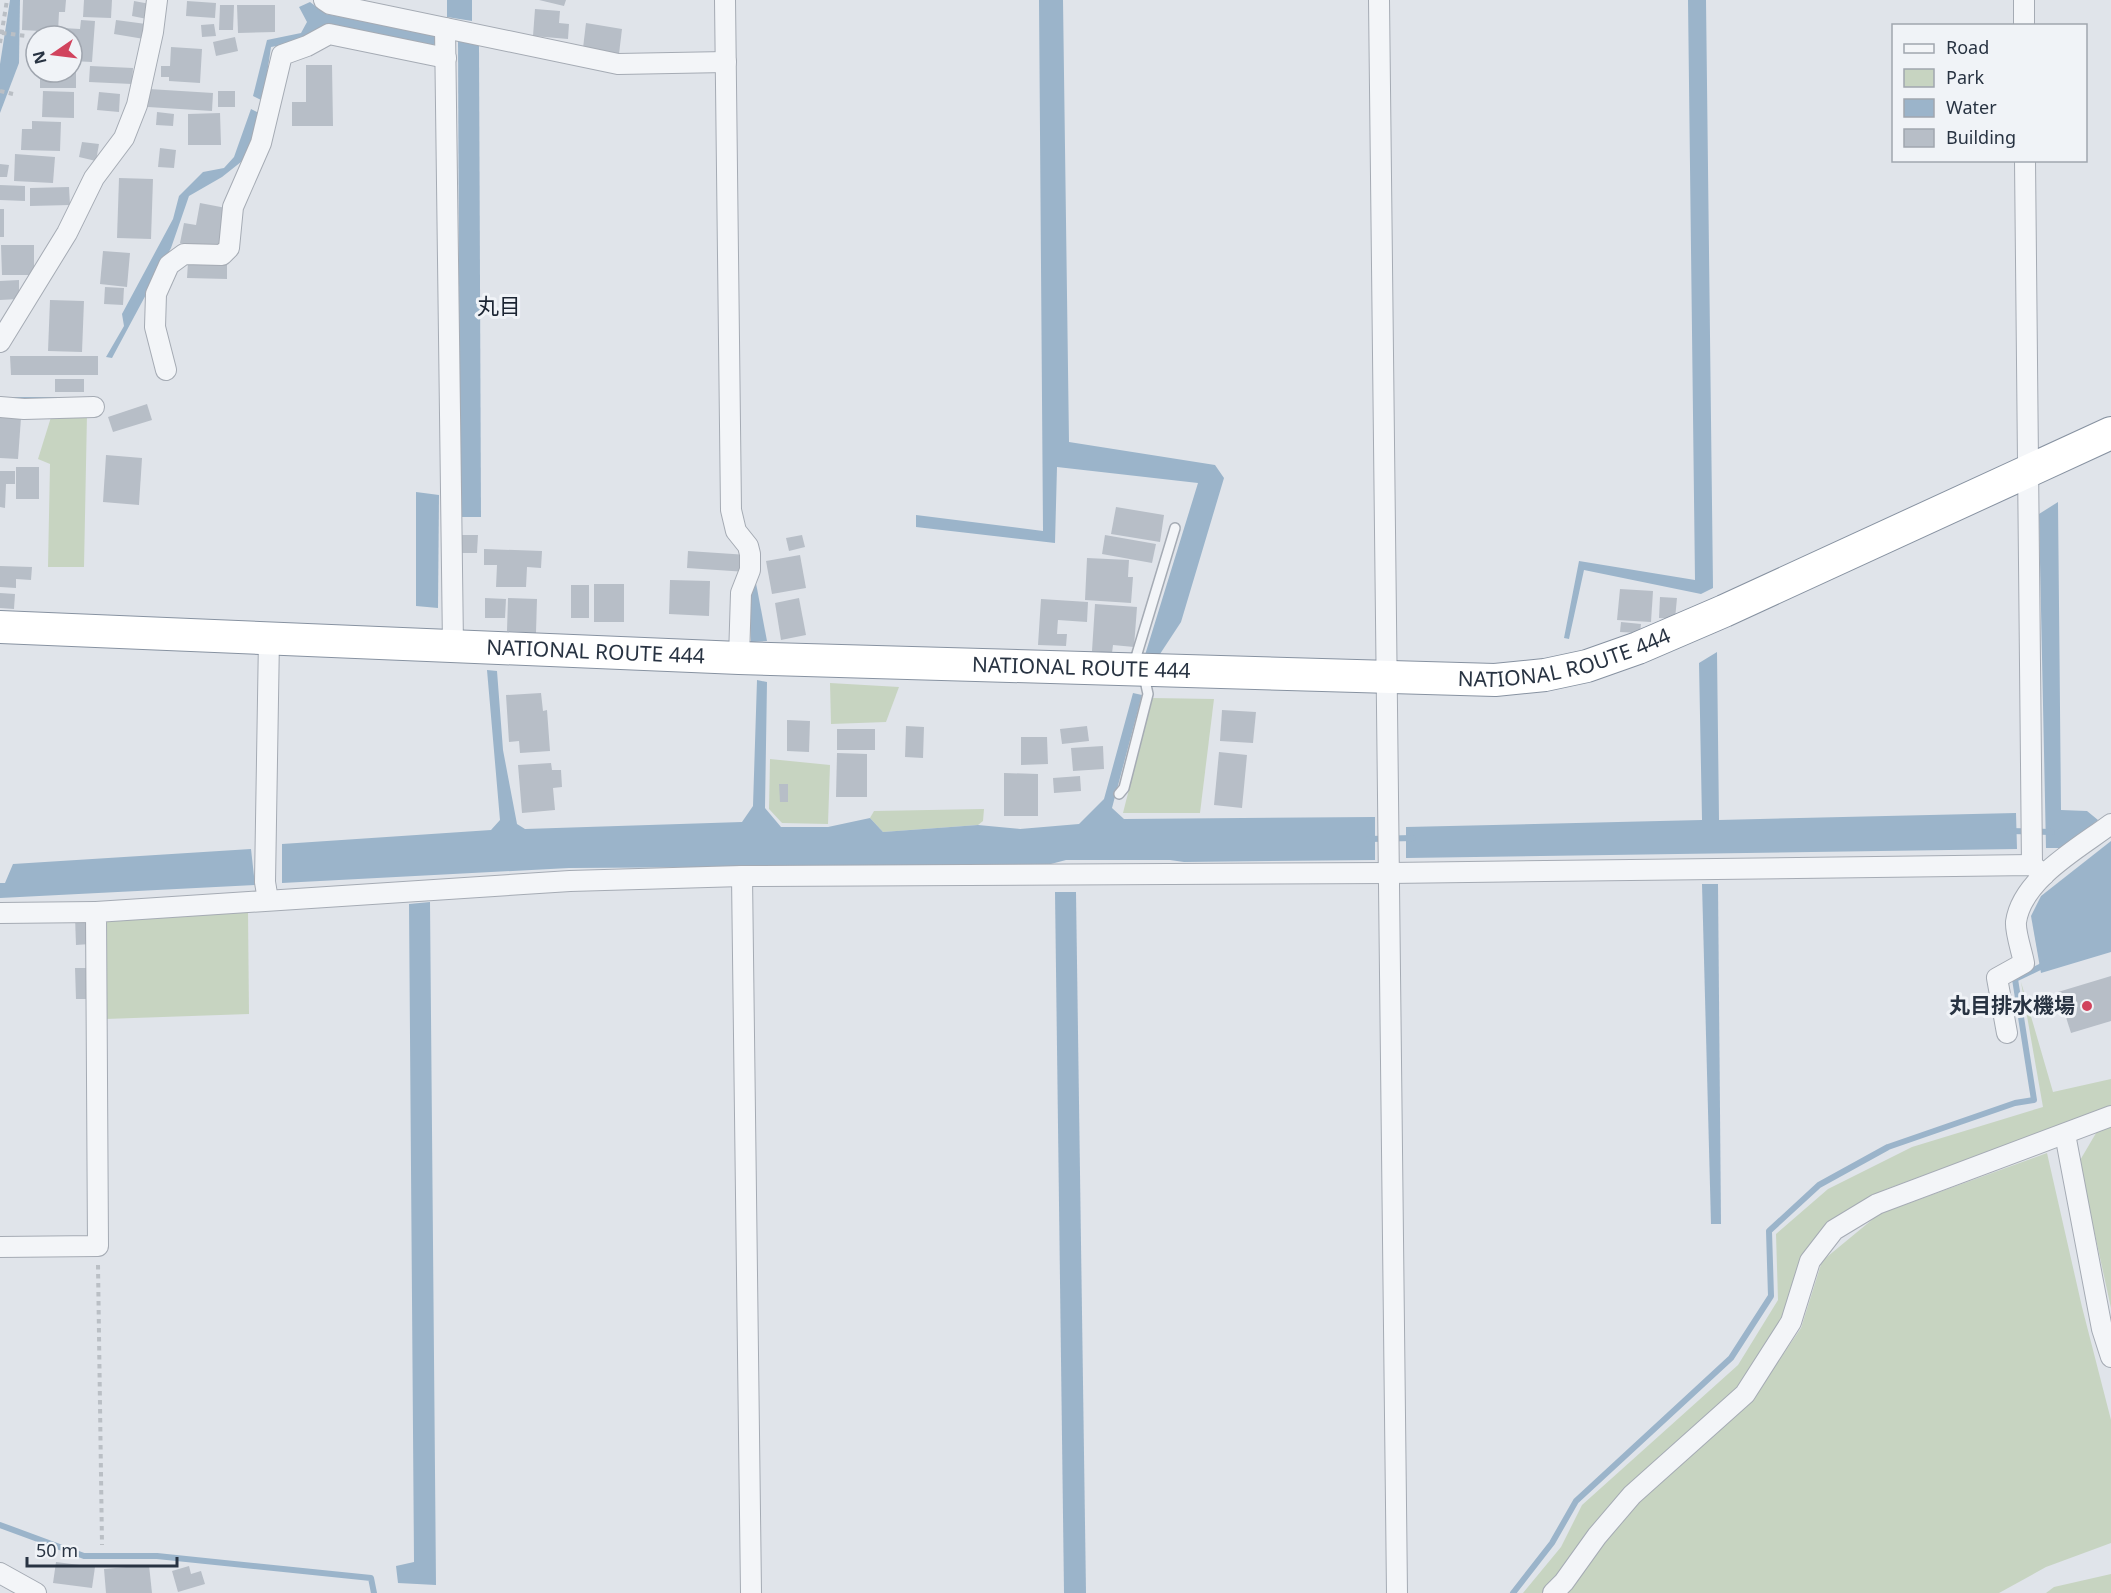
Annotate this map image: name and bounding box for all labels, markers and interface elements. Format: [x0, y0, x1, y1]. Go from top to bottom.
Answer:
north arrow [24, 24, 84, 84]
legend [1892, 24, 2087, 162]
text: Road [1946, 35, 1989, 59]
text: N [27, 49, 52, 67]
text: Park [1946, 65, 1984, 89]
text: Water [1946, 95, 1997, 119]
text: Building [1946, 125, 2016, 149]
district label: 丸目 [477, 290, 521, 320]
street label: NATIONAL ROUTE 444 [1457, 621, 1674, 693]
street label: NATIONAL ROUTE 444 [486, 632, 705, 670]
street label: NATIONAL ROUTE 444 [972, 650, 1191, 684]
place label: 丸目排水機場 [1949, 991, 2075, 1019]
marker: 丸目排水機場 [2080, 999, 2094, 1013]
scale bar [27, 1530, 177, 1568]
text: 50 m [36, 1538, 78, 1562]

